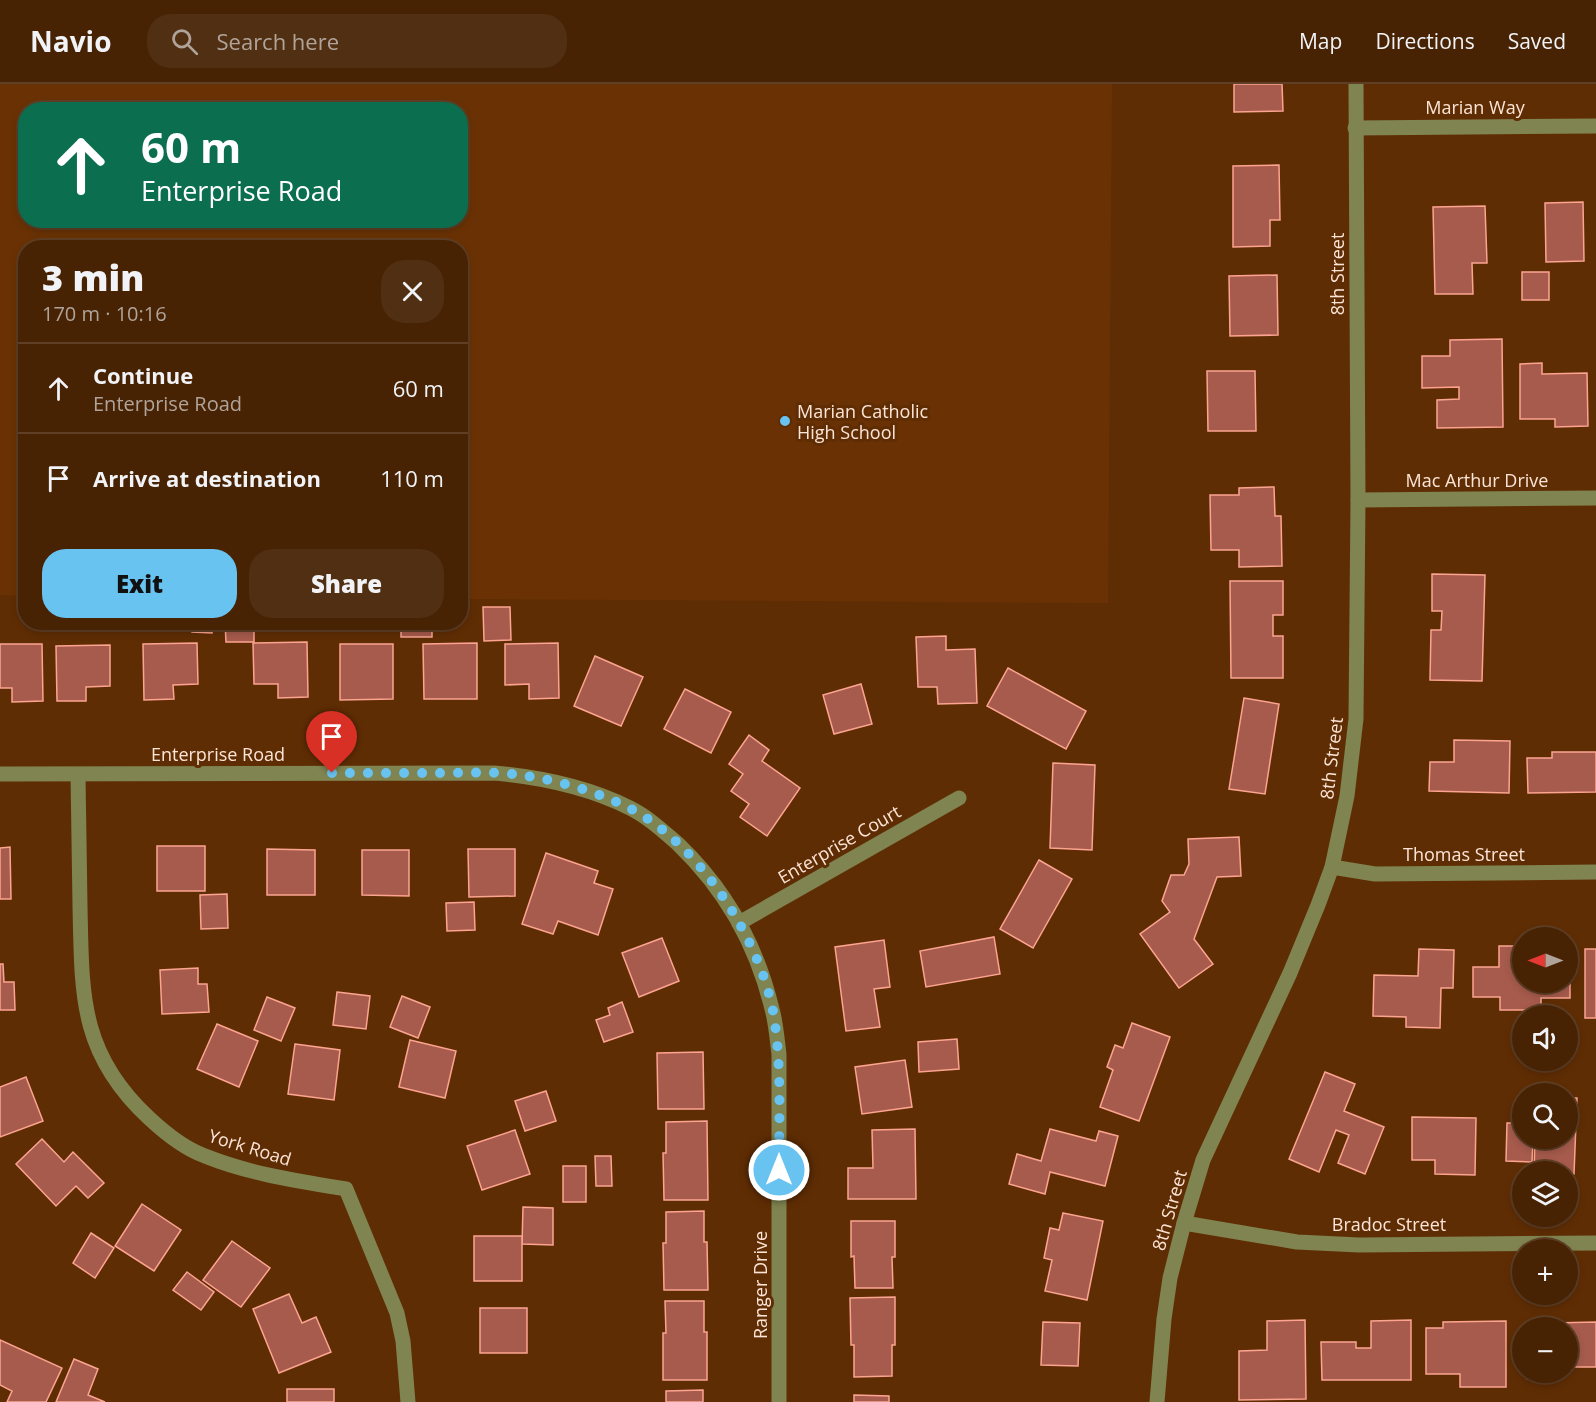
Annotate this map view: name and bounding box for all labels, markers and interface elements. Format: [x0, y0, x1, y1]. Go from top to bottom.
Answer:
search box [147, 14, 567, 68]
text: Navio [30, 22, 111, 60]
icon: search [168, 25, 201, 58]
text: Search here [216, 26, 339, 56]
text: Map [1299, 27, 1342, 55]
text: Directions [1375, 27, 1475, 55]
text: Saved [1508, 27, 1566, 55]
street label: Marian Way [1425, 95, 1526, 119]
text: 60 m [141, 118, 241, 175]
icon: ahead [42, 126, 120, 204]
text: Enterprise Road [141, 172, 342, 209]
street label: 8th Street [1325, 233, 1349, 315]
text: 3 min [42, 253, 144, 302]
button: close [381, 260, 444, 323]
text: 170 m · 10:16 [42, 300, 167, 327]
text: Continue [93, 360, 193, 390]
icon: ahead [42, 372, 75, 405]
text: 60 m [393, 373, 444, 403]
text: Enterprise Road [93, 390, 242, 417]
place label: Marian Catholic High School [797, 399, 929, 444]
marker: Marian Catholic High School [778, 414, 792, 428]
icon: arrive [42, 462, 75, 495]
text: Arrive at destination [93, 463, 321, 493]
text: 110 m [380, 463, 444, 493]
street label: Mac Arthur Drive [1406, 468, 1548, 492]
button: Exit [42, 549, 237, 618]
button: Share [249, 549, 444, 618]
pin [306, 711, 357, 773]
street label: 8th Street [1314, 715, 1348, 801]
icon: arrive [315, 720, 348, 753]
street label: Enterprise Road [151, 742, 285, 766]
street label: Enterprise Court [773, 799, 905, 889]
street label: Thomas Street [1403, 842, 1525, 866]
north arrow [1512, 927, 1578, 993]
map controls [1512, 927, 1578, 1383]
button: sound [1512, 1005, 1578, 1071]
button: search [1512, 1083, 1578, 1149]
street label: York Road [206, 1123, 294, 1171]
position arrow [747, 1138, 811, 1202]
button: layers [1512, 1161, 1578, 1227]
street label: 8th Street [1146, 1167, 1192, 1253]
street label: Bradoc Street [1332, 1212, 1446, 1236]
street label: Ranger Drive [748, 1231, 772, 1339]
button: + [1512, 1239, 1578, 1305]
button: − [1512, 1317, 1578, 1383]

